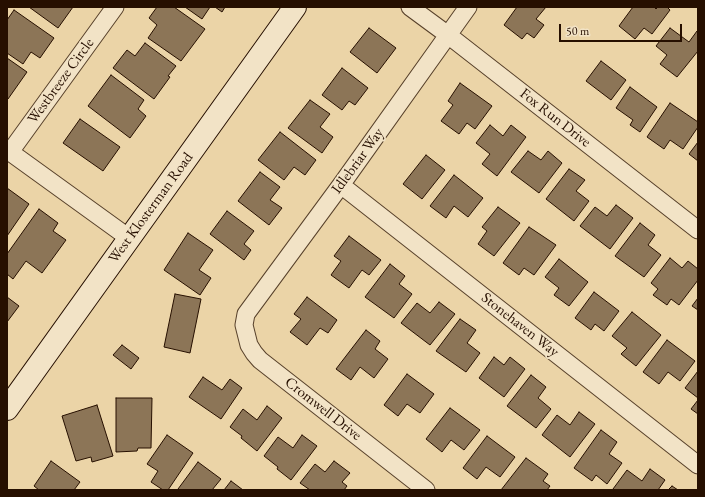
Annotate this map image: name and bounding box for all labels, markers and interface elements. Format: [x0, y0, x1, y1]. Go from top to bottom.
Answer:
scale bar [561, 16, 684, 42]
text: 50 m [566, 23, 589, 39]
street label: Westbreeze Circle [24, 35, 98, 127]
street label: Fox Run Drive [516, 85, 594, 151]
street label: Idlebriar Way [328, 124, 388, 198]
street label: West Klosterman Road [105, 149, 197, 267]
street label: Stonehaven Way [477, 289, 563, 361]
street label: Cromwell Drive [281, 373, 365, 445]

